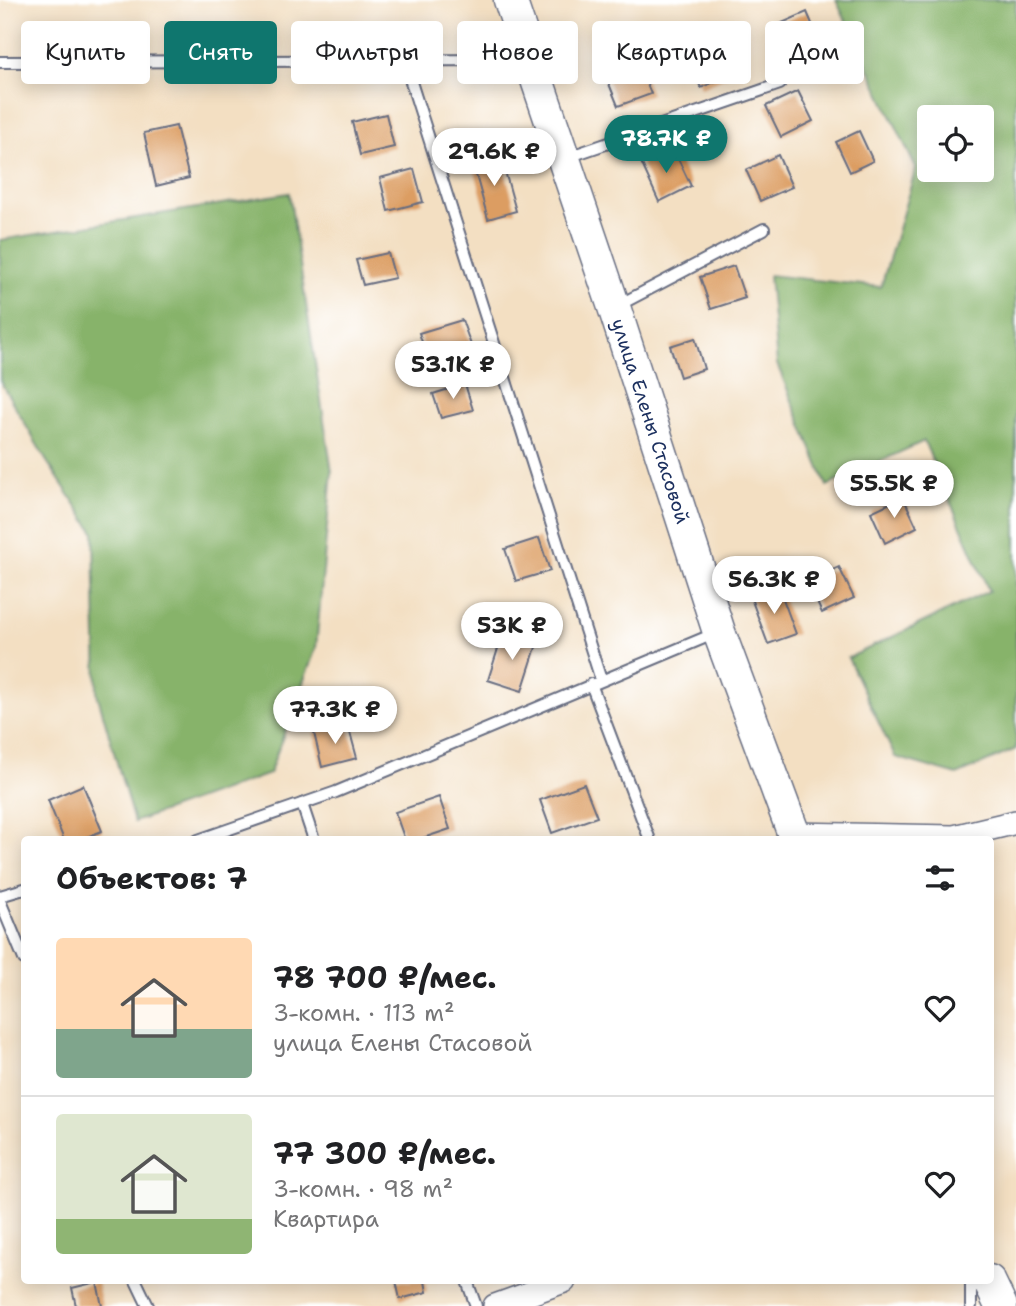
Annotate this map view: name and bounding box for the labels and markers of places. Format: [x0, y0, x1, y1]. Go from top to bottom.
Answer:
pin: 78.7K ₽ [601, 116, 731, 175]
pin: 29.6K ₽ [429, 128, 559, 188]
pin: 53.1K ₽ [388, 342, 518, 401]
pin: 55.5K ₽ [829, 461, 959, 520]
pin: 56.3K ₽ [709, 556, 839, 616]
pin: 53K ₽ [463, 602, 561, 662]
pin: 77.3K ₽ [270, 686, 400, 746]

